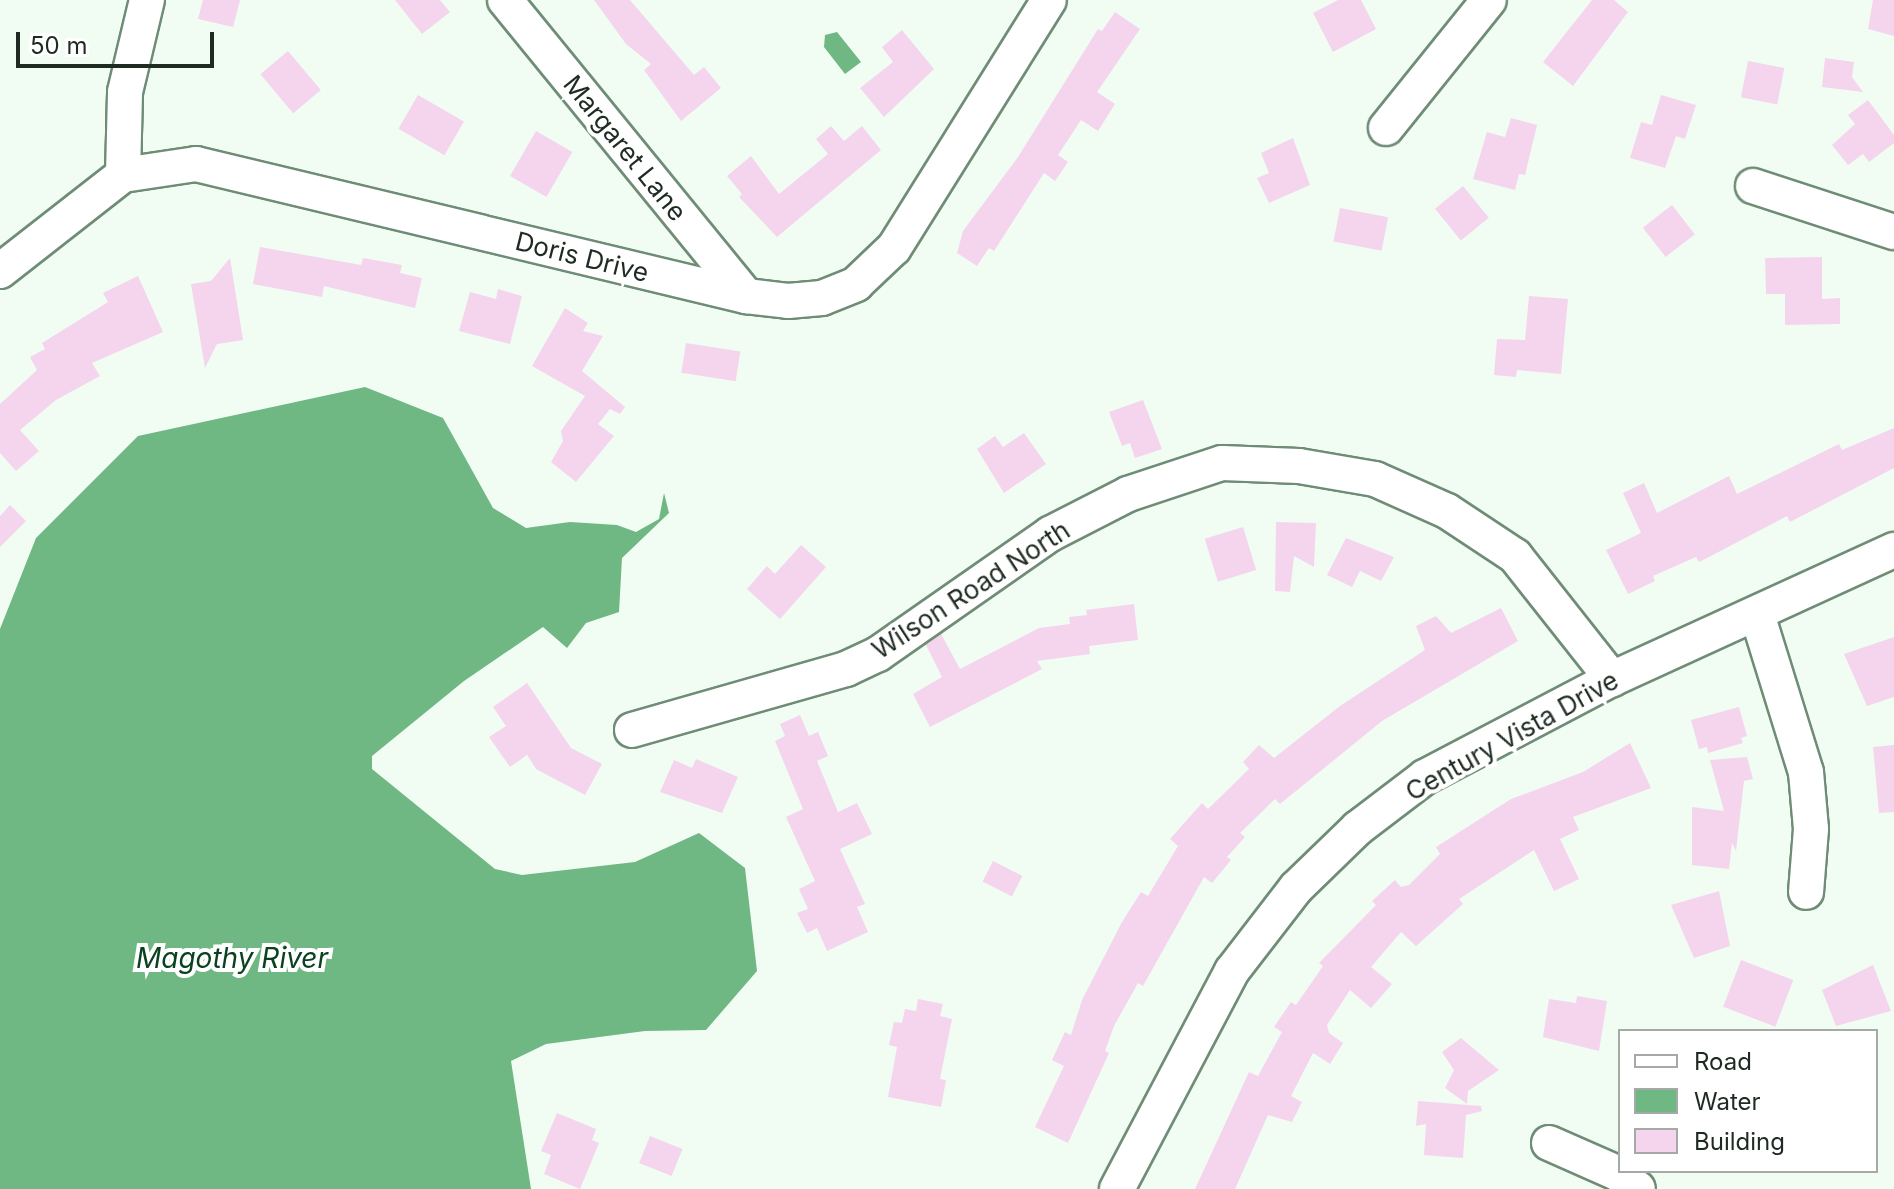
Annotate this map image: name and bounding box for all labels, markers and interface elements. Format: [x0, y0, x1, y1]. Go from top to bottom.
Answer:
scale bar [20, 16, 218, 66]
text: 50 m [30, 31, 88, 60]
street label: Margaret Lane [557, 69, 693, 227]
street label: Doris Drive [512, 225, 652, 289]
street label: Wilson Road North [866, 514, 1076, 666]
street label: Century Vista Drive [1400, 665, 1624, 807]
water label: Magothy River [136, 941, 328, 975]
legend [1618, 1029, 1878, 1173]
text: Road [1694, 1047, 1752, 1076]
text: Water [1694, 1087, 1761, 1116]
text: Building [1694, 1127, 1785, 1156]

